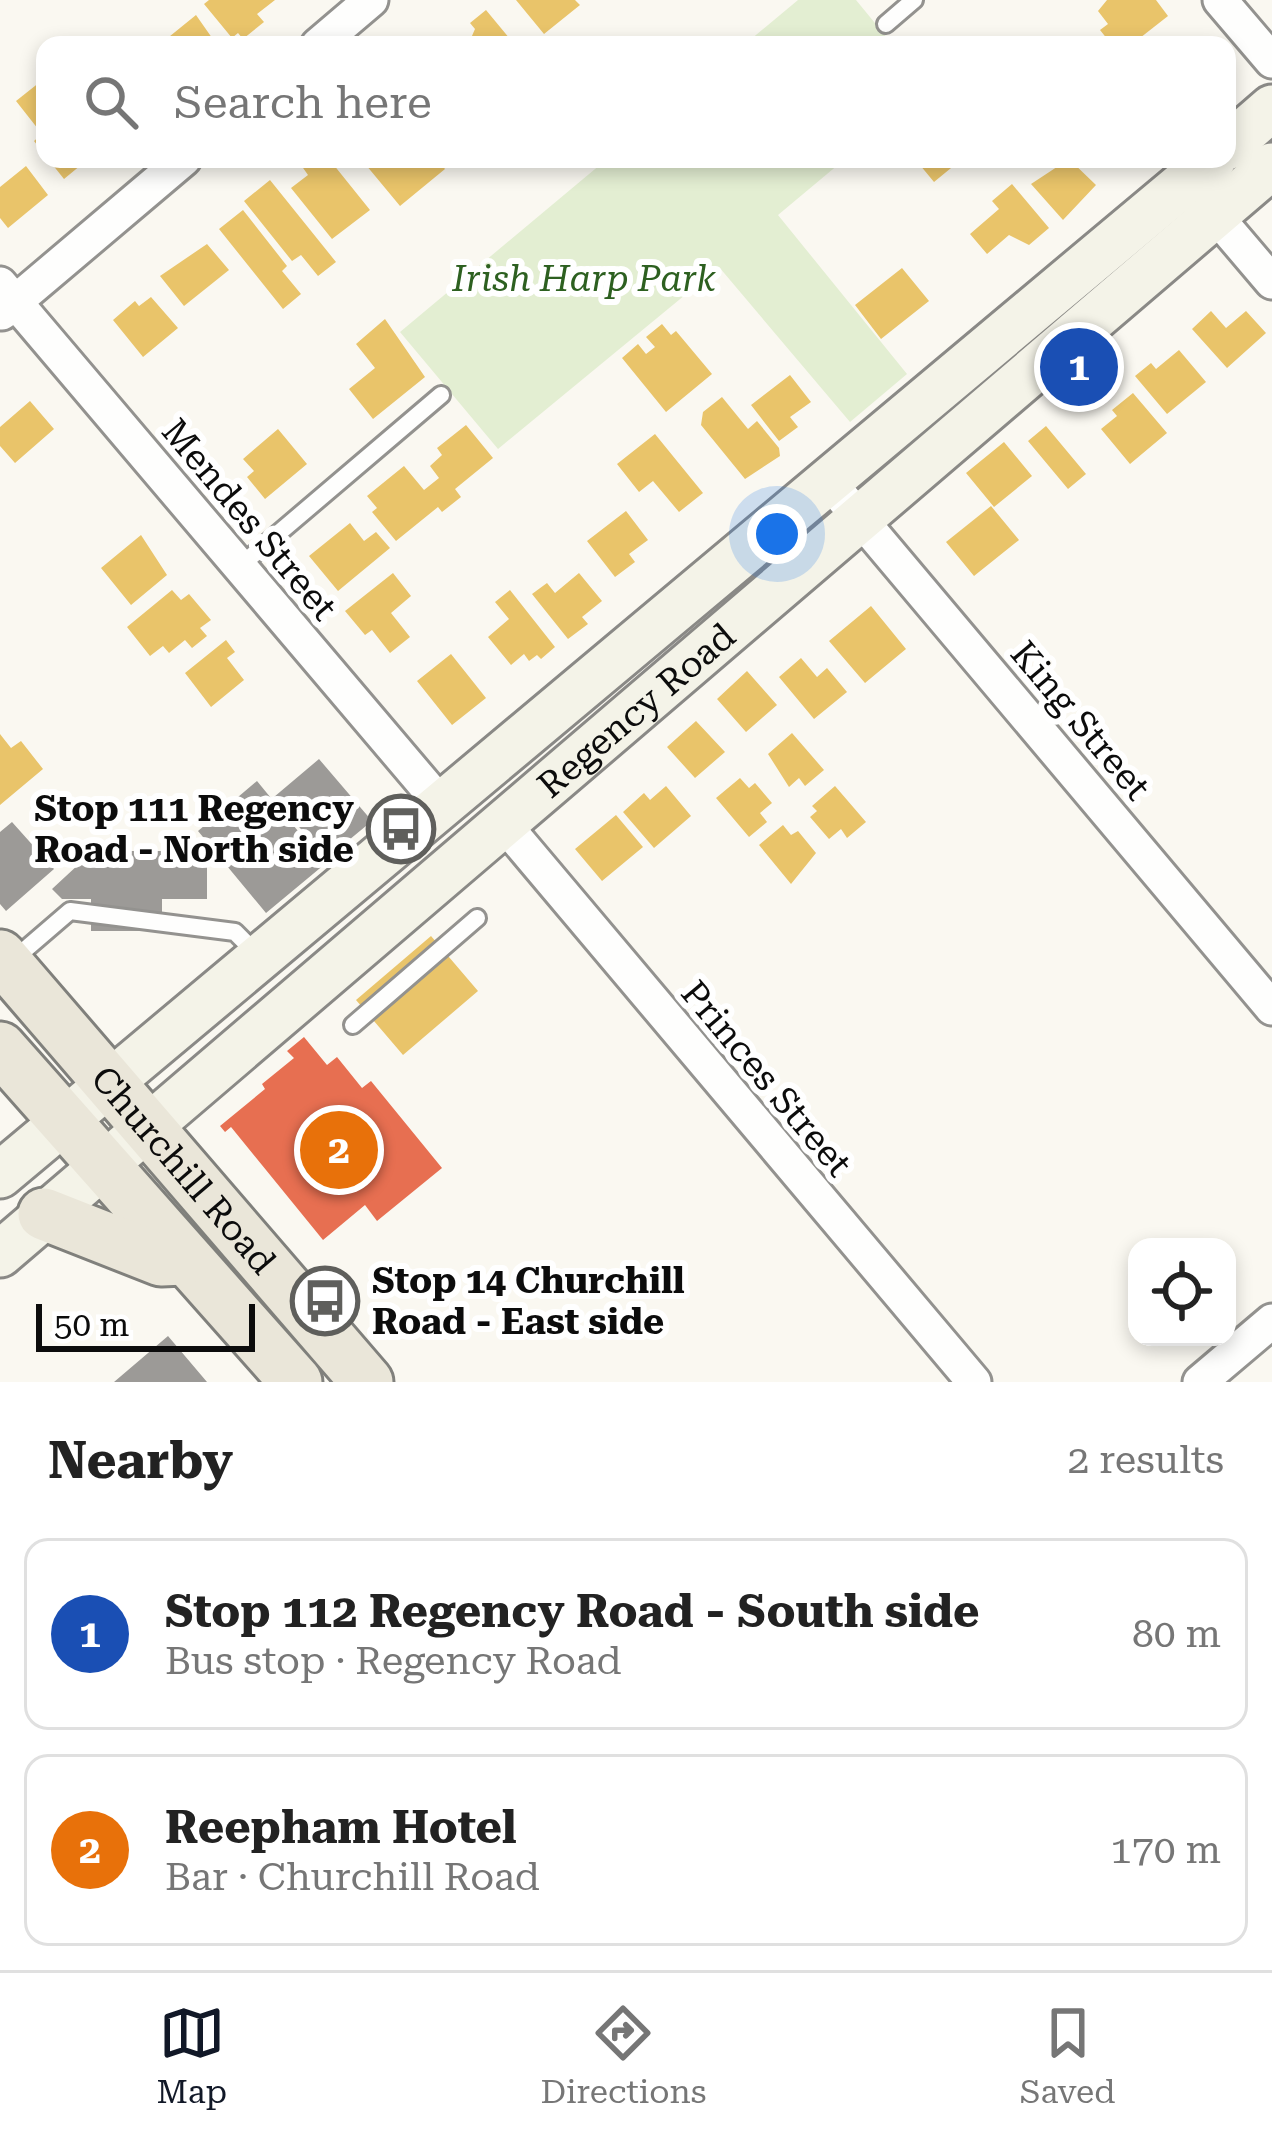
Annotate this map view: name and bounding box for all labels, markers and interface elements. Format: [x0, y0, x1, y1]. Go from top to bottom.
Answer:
search box [36, 36, 1236, 168]
icon: search [78, 69, 144, 135]
text: Search here [174, 76, 432, 129]
park label: Irish Harp Park [451, 258, 716, 300]
pin: 1 [1040, 322, 1118, 412]
street label: Mendes Street [153, 411, 345, 629]
your location [747, 504, 807, 564]
street label: Regency Road [530, 615, 744, 807]
street label: King Street [1002, 633, 1159, 808]
place label: Stop 111 Regency Road - North side [34, 788, 354, 871]
bus stop icon: Stop 111 Regency Road - North side [366, 794, 436, 864]
street label: Princes Street [672, 972, 860, 1185]
street label: Churchill Road [82, 1058, 284, 1283]
pin: 2 [300, 1105, 378, 1195]
map controls [1128, 1238, 1236, 1346]
button: locate [1128, 1238, 1236, 1346]
place label: Stop 14 Churchill Road - East side [372, 1260, 685, 1343]
bus stop icon: Stop 14 Churchill Road - East side [290, 1266, 360, 1336]
scale bar [36, 1298, 255, 1351]
text: 50 m [54, 1305, 129, 1344]
text: Nearby [48, 1431, 233, 1490]
text: 2 results [1067, 1437, 1224, 1483]
text: Stop 112 Regency Road - South side [165, 1585, 979, 1638]
text: 1 [79, 1611, 101, 1657]
text: 80 m [1132, 1611, 1221, 1657]
text: Bus stop · Regency Road [165, 1638, 621, 1684]
text: Reepham Hotel [165, 1801, 517, 1854]
text: 2 [79, 1827, 101, 1873]
text: 170 m [1110, 1827, 1221, 1873]
text: Bar · Churchill Road [165, 1854, 540, 1900]
tab: Map [157, 2000, 227, 2111]
tab: Directions [540, 2000, 706, 2111]
tab: Saved [1020, 2000, 1115, 2111]

